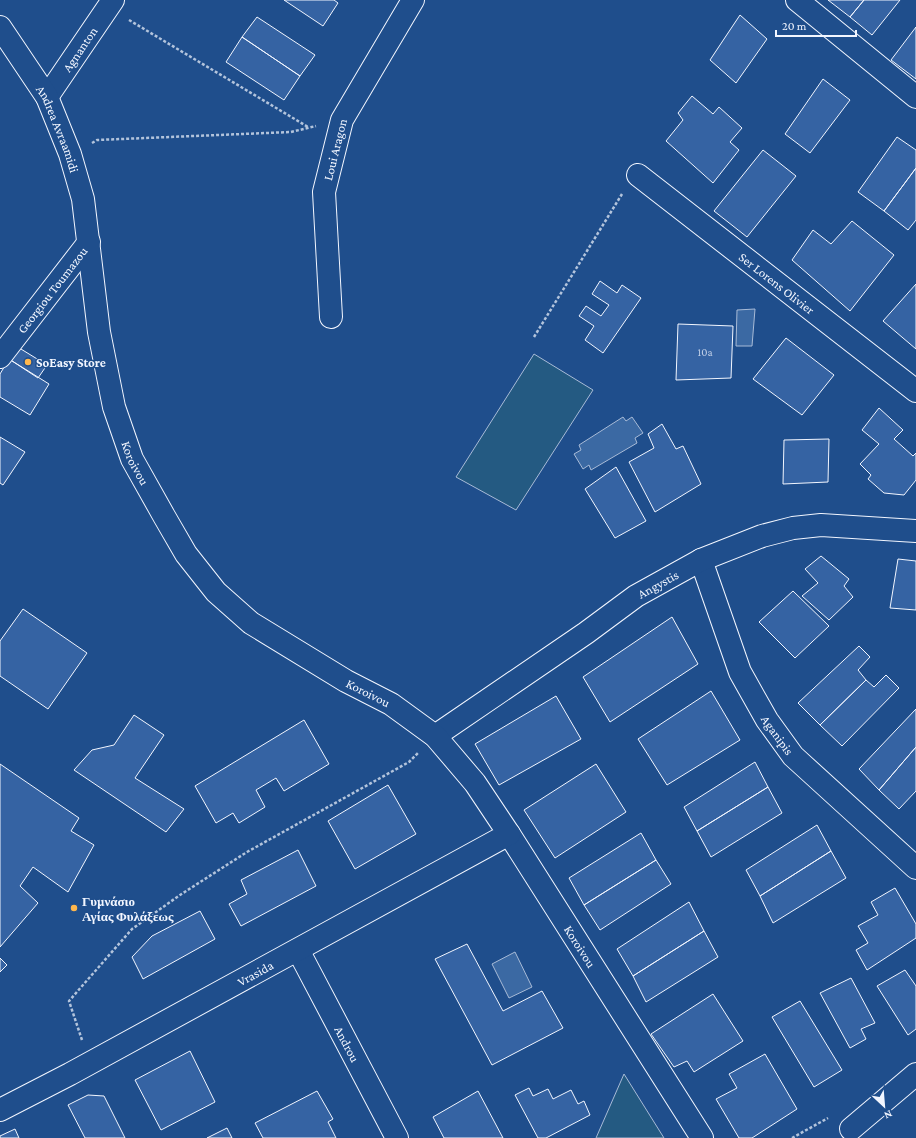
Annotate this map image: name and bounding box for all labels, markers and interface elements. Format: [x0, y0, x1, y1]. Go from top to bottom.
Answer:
scale bar [776, 12, 856, 38]
text: 20 m [782, 19, 807, 33]
street label: Agnanton [59, 24, 101, 75]
street label: Andrea Avraamidi [33, 82, 82, 175]
street label: Loui Aragon [320, 117, 350, 182]
street label: Georgiou Toumazou [14, 244, 91, 336]
street label: Ser Lorens Olivier [736, 249, 818, 318]
house number: 10a [698, 346, 712, 358]
place label: SoEasy Store [36, 355, 106, 370]
marker: SoEasy Store [23, 357, 33, 367]
street label: Koroivou [118, 439, 152, 488]
street label: Angystis [635, 567, 681, 602]
street label: Koroivou [344, 675, 393, 710]
street label: Aganipis [758, 713, 797, 758]
place label: Γυμνάσιο Αγίας Φυλάξεως [82, 894, 174, 924]
marker: Γυμνάσιο Αγίας Φυλάξεως [69, 903, 79, 913]
street label: Koroivou [561, 923, 599, 971]
street label: Vrasida [235, 957, 276, 989]
street label: Androu [331, 1023, 363, 1065]
north arrow [864, 1086, 904, 1126]
text: N [882, 1108, 894, 1122]

